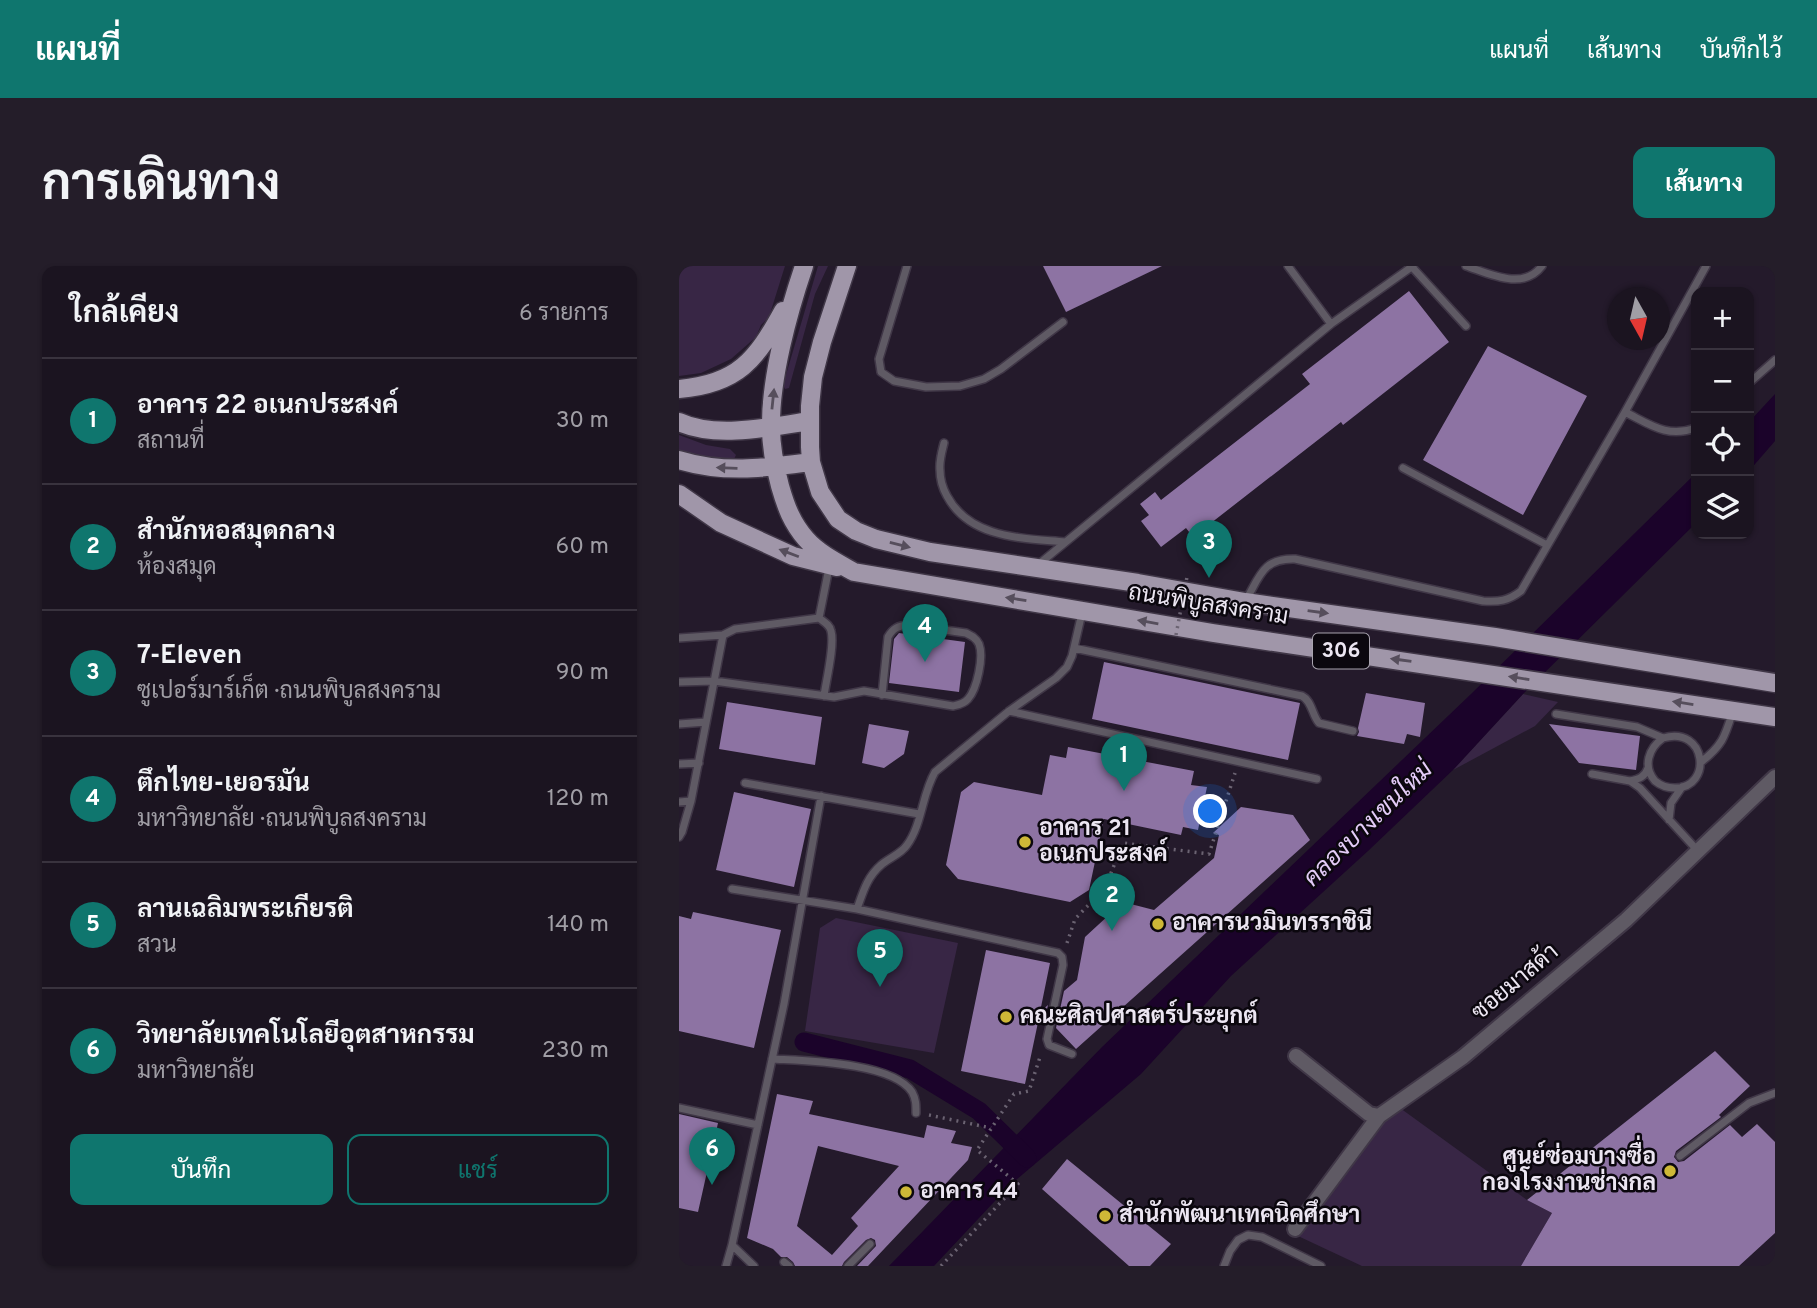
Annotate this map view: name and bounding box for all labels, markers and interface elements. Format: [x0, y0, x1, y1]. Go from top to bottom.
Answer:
text: แผนที่ [35, 31, 121, 73]
text: แผนที่ [1489, 37, 1549, 67]
text: เส้นทาง [1587, 37, 1662, 67]
text: บันทึกไว้ [1700, 37, 1782, 67]
button: เส้นทาง [1633, 147, 1775, 218]
text: การเดินทาง [42, 156, 280, 218]
north arrow [1607, 287, 1670, 350]
map controls [1691, 287, 1754, 539]
button: + [1691, 287, 1754, 350]
text: ใกล้เคียง [70, 296, 179, 333]
text: 6 รายการ [519, 300, 609, 329]
button: − [1691, 350, 1754, 413]
one-way arrow [768, 388, 779, 410]
text: อาคาร 22 อเนกประสงค์ [137, 390, 399, 423]
text: 1 [88, 407, 98, 436]
text: 30 m [556, 407, 609, 436]
button: locate [1691, 413, 1754, 476]
text: สถานที่ [137, 428, 205, 457]
one-way arrow [715, 463, 737, 474]
button: layers [1691, 476, 1754, 539]
text: สำนักหอสมุดกลาง [137, 516, 336, 549]
pin: 3 [1186, 520, 1232, 578]
text: 2 [86, 533, 100, 562]
text: 60 m [556, 533, 609, 562]
one-way arrow [889, 540, 911, 551]
one-way arrow [778, 548, 799, 559]
text: ห้องสมุด [137, 554, 217, 583]
street label: ถนนพิบูลสงคราม [1126, 577, 1290, 633]
one-way arrow [1005, 593, 1027, 604]
pin: 4 [902, 604, 948, 662]
one-way arrow [1307, 607, 1329, 618]
one-way arrow [1137, 616, 1159, 627]
road number: 306 [1313, 634, 1369, 668]
text: 7-Eleven [137, 640, 242, 673]
one-way arrow [1389, 654, 1411, 665]
text: 3 [86, 659, 100, 688]
text: 90 m [556, 659, 609, 688]
one-way arrow [1508, 672, 1530, 683]
text: ซูเปอร์มาร์เก็ต · ถนนพิบูลสงคราม [137, 678, 441, 707]
one-way arrow [1672, 697, 1694, 708]
pin: 1 [1101, 733, 1147, 791]
water label: คลองบางเขนใหม่ [1296, 753, 1440, 894]
text: ตึกไทย-เยอรมัน [137, 768, 310, 801]
text: 4 [86, 785, 100, 814]
text: 120 m [547, 785, 609, 814]
your location [1193, 794, 1227, 828]
text: มหาวิทยาลัย · ถนนพิบูลสงคราม [137, 806, 427, 835]
place label: อาคาร 21 อเนกประสงค์ [1039, 815, 1168, 870]
marker: อาคาร 21 อเนกประสงค์ [1017, 834, 1033, 850]
pin: 2 [1089, 873, 1135, 931]
text: ลานเฉลิมพระเกียรติ [137, 894, 354, 927]
place label: อาคารนวมินทรราชินี [1172, 907, 1372, 939]
text: 5 [86, 911, 100, 940]
text: 140 m [547, 911, 609, 940]
marker: อาคารนวมินทรราชินี [1150, 916, 1166, 932]
pin: 5 [857, 929, 903, 987]
text: สวน [137, 932, 177, 961]
street label: ซอยมาสด้า [1465, 936, 1565, 1028]
place label: คณะศิลปศาสตร์ประยุกต์ [1020, 999, 1259, 1032]
marker: คณะศิลปศาสตร์ประยุกต์ [998, 1009, 1014, 1025]
text: วิทยาลัยเทคโนโลยีอุตสาหกรรม [137, 1020, 475, 1053]
text: 6 [86, 1037, 100, 1066]
text: 230 m [542, 1037, 609, 1066]
text: มหาวิทยาลัย [137, 1058, 255, 1087]
pin: 6 [689, 1127, 735, 1185]
button: บันทึก [70, 1134, 333, 1205]
button: แชร์ [347, 1134, 609, 1205]
place label: ศูนย์ซ่อมบางซื่อ กองโรงงานช่างกล [1482, 1135, 1656, 1199]
marker: ศูนย์ซ่อมบางซื่อ กองโรงงานช่างกล [1662, 1163, 1678, 1179]
place label: อาคาร 44 [920, 1178, 1018, 1207]
marker: อาคาร 44 [898, 1184, 914, 1200]
place label: สำนักพัฒนาเทคนิคศึกษา [1119, 1198, 1360, 1231]
marker: สำนักพัฒนาเทคนิคศึกษา [1097, 1208, 1113, 1224]

